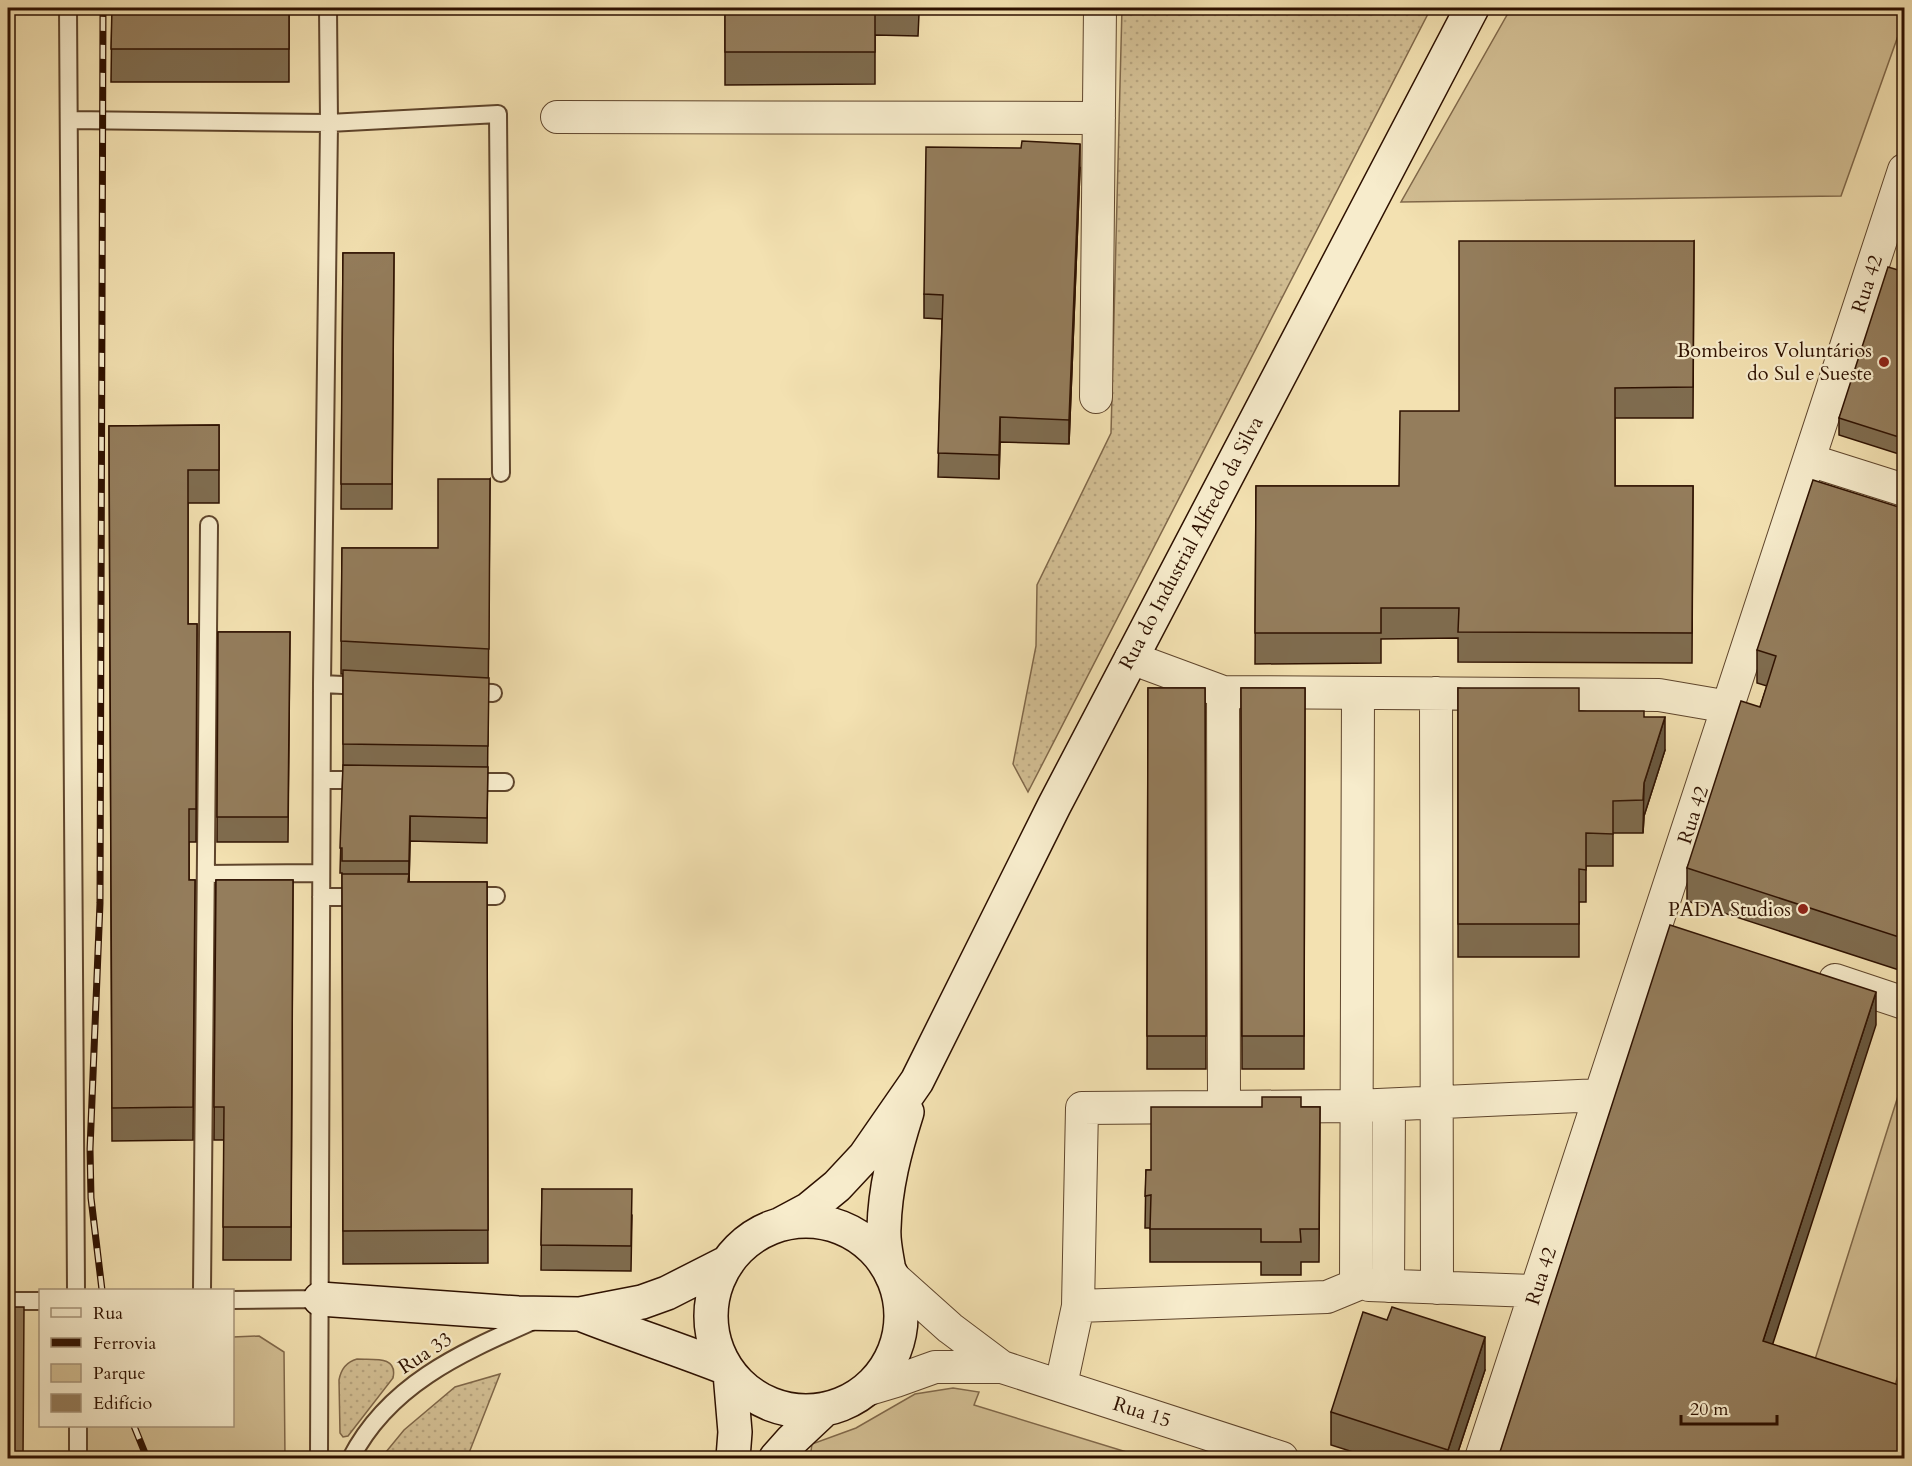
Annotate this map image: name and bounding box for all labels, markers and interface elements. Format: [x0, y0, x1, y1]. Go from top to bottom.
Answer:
street label: Rua 42 [1845, 252, 1889, 316]
place label: Bombeiros Voluntários do Sul e Sueste [1677, 337, 1872, 387]
marker: Bombeiros Voluntários do Sul e Sueste [1877, 355, 1891, 369]
street label: Rua do Industrial Alfredo da Silva [1113, 411, 1270, 674]
street label: Rua 42 [1671, 783, 1715, 847]
place label: PADA Studios [1668, 896, 1791, 923]
marker: PADA Studios [1796, 902, 1810, 916]
street label: Rua 42 [1519, 1244, 1563, 1308]
legend [39, 1289, 234, 1427]
text: Rua [93, 1301, 123, 1326]
street label: Rua 33 [393, 1326, 457, 1380]
text: Ferrovia [93, 1331, 156, 1356]
text: Parque [93, 1361, 146, 1386]
scale bar [1681, 1388, 1777, 1426]
street label: Rua 15 [1110, 1390, 1174, 1434]
text: Edifício [93, 1391, 153, 1416]
text: 20 m [1690, 1397, 1729, 1422]

